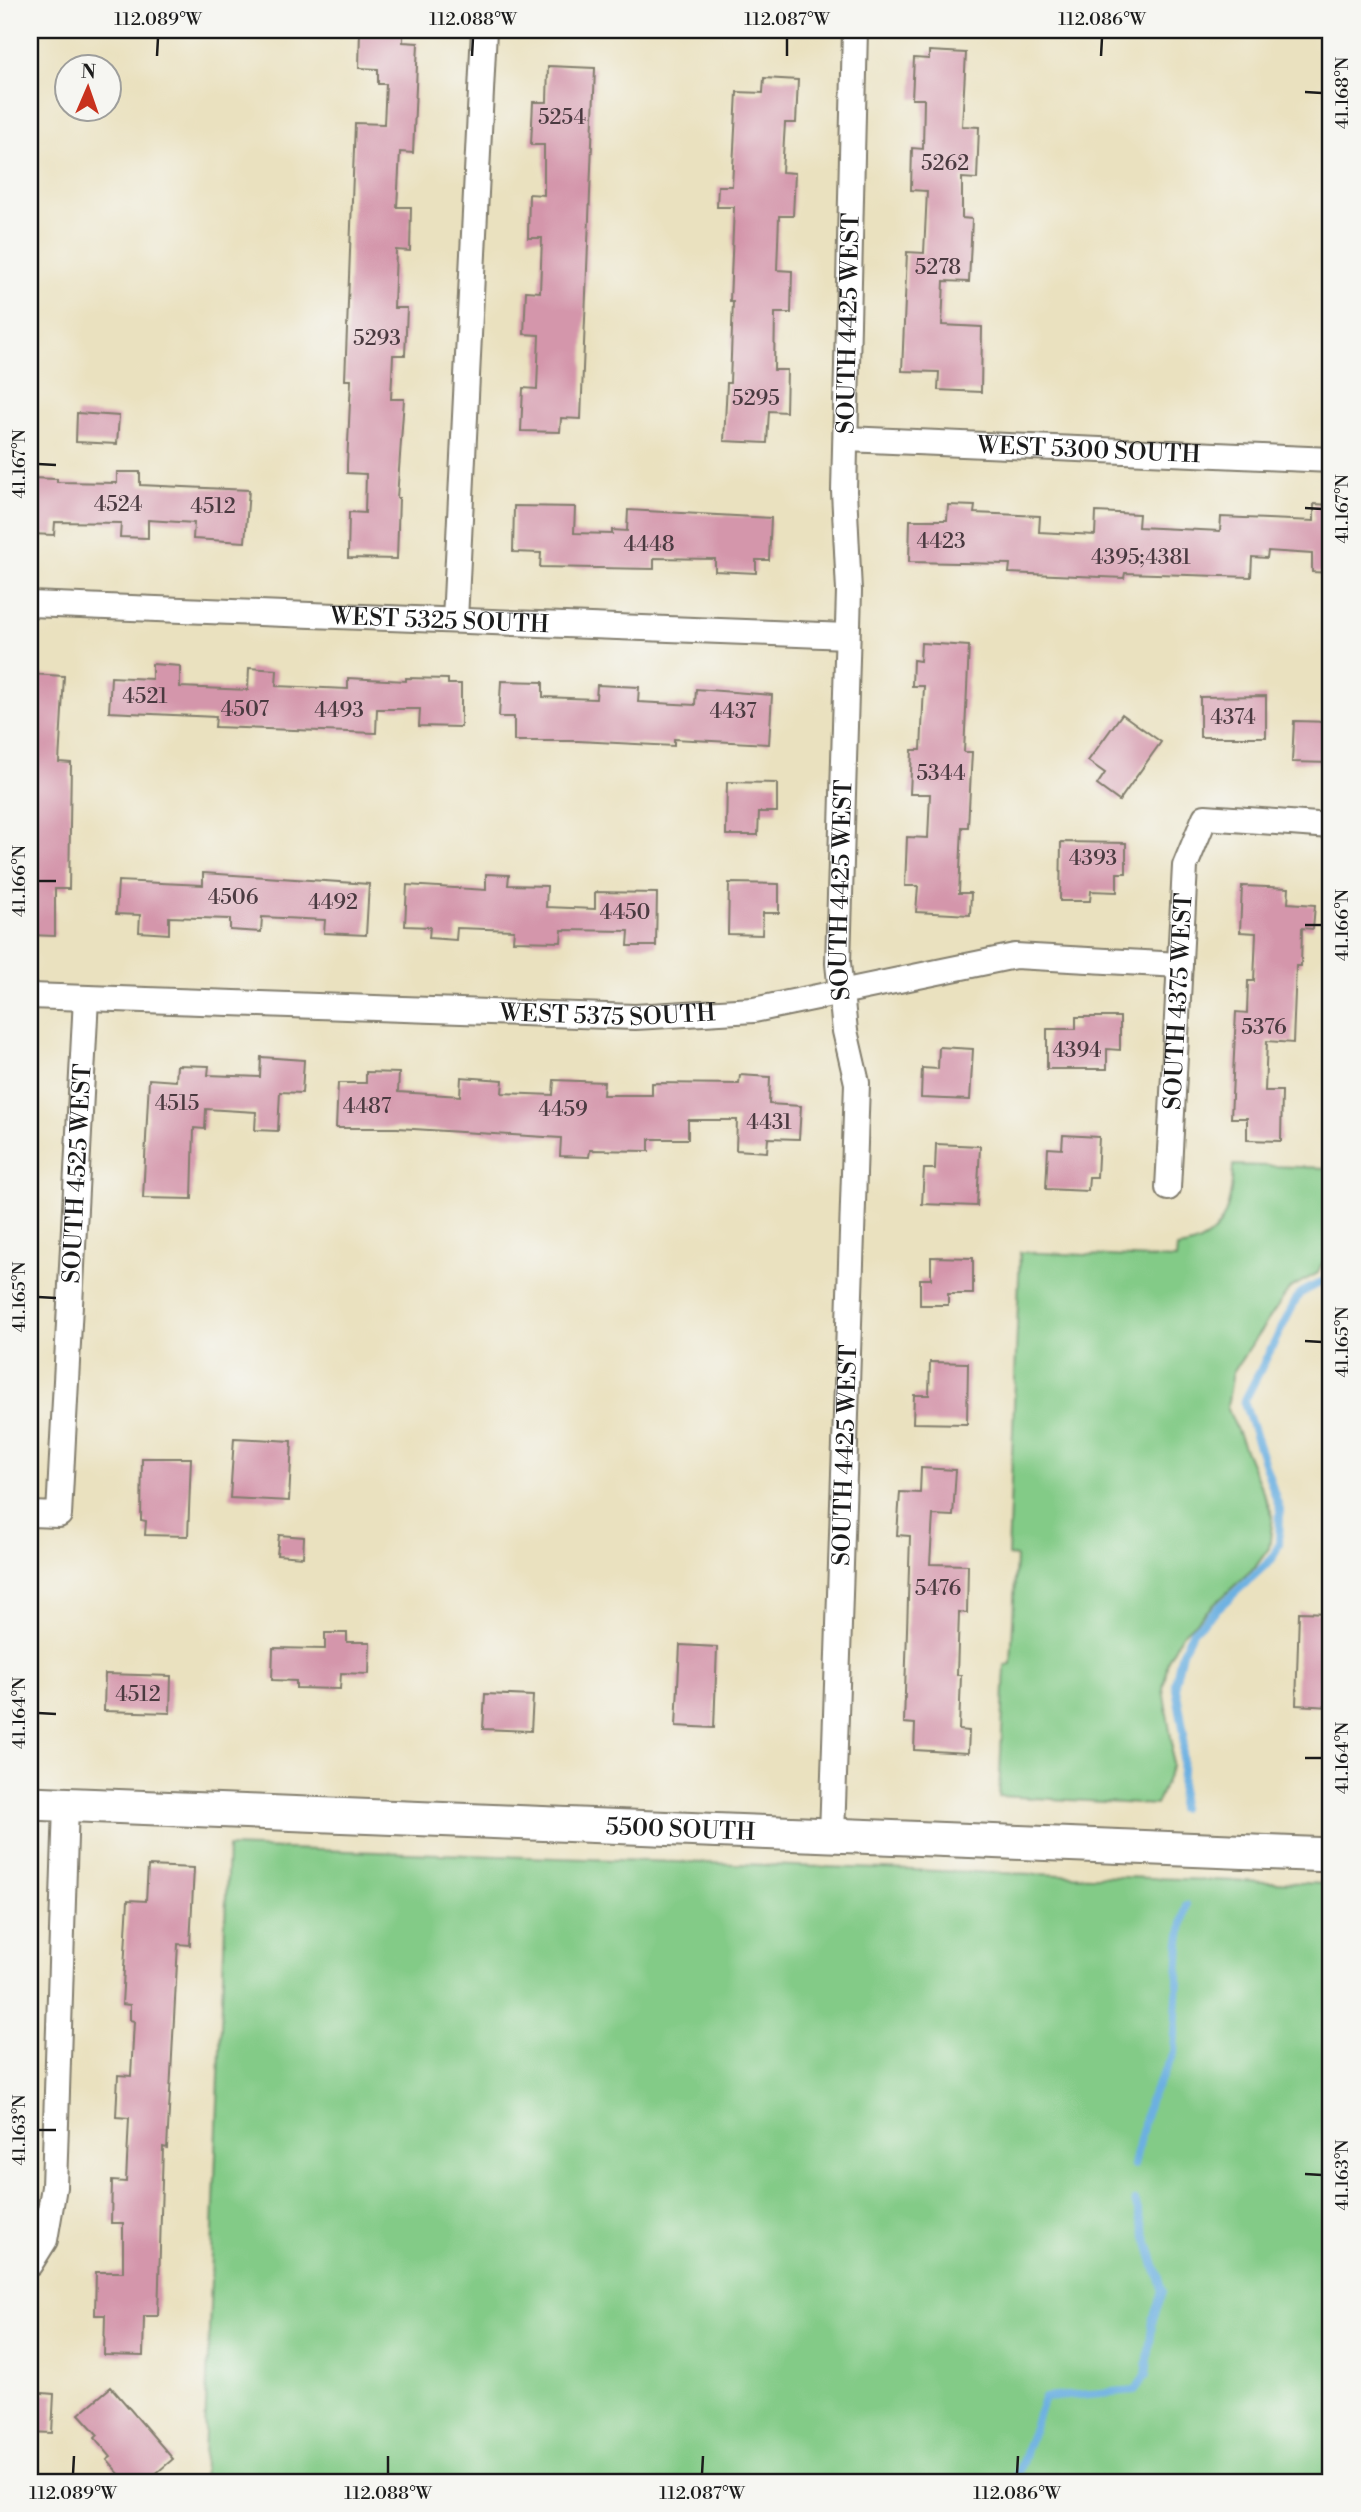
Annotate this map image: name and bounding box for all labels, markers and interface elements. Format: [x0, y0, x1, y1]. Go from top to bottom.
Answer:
text: 112.089°W [114, 8, 202, 31]
text: 112.088°W [429, 8, 517, 31]
text: 112.087°W [744, 8, 830, 31]
text: 112.086°W [1058, 8, 1146, 31]
north arrow [52, 52, 122, 122]
text: 41.168°N [1331, 56, 1354, 129]
text: N [81, 60, 96, 84]
house number: 5254 [538, 105, 586, 131]
house number: 5262 [921, 151, 969, 177]
street label: SOUTH 4425 WEST [831, 212, 867, 434]
house number: 5278 [915, 255, 961, 281]
house number: 5293 [353, 326, 401, 352]
house number: 5295 [732, 386, 780, 412]
text: 41.167°N [8, 429, 31, 499]
street label: WEST 5300 SOUTH [975, 431, 1201, 470]
text: 41.167°N [1331, 474, 1354, 544]
house number: 4524 [94, 492, 142, 518]
house number: 4512 [190, 494, 236, 520]
house number: 4423 [917, 529, 965, 555]
house number: 4448 [623, 532, 675, 558]
house number: 4395;4381 [1091, 545, 1191, 571]
street label: WEST 5325 SOUTH [329, 602, 550, 640]
house number: 4521 [122, 684, 168, 710]
house number: 4507 [221, 697, 270, 723]
house number: 4493 [314, 698, 364, 724]
house number: 4437 [709, 699, 757, 725]
house number: 4374 [1210, 705, 1256, 731]
house number: 5344 [917, 761, 965, 787]
street label: SOUTH 4425 WEST [824, 779, 859, 1002]
text: 41.166°N [8, 844, 31, 917]
house number: 4393 [1069, 846, 1117, 872]
house number: 4506 [208, 885, 259, 911]
text: 41.166°N [1331, 888, 1354, 961]
house number: 4492 [308, 890, 358, 916]
street label: SOUTH 4375 WEST [1158, 892, 1200, 1111]
house number: 4450 [600, 900, 650, 926]
street label: WEST 5375 SOUTH [498, 998, 717, 1033]
house number: 5376 [1241, 1015, 1287, 1041]
house number: 4394 [1052, 1038, 1102, 1064]
street label: SOUTH 4525 WEST [57, 1063, 99, 1284]
house number: 4515 [155, 1091, 199, 1117]
house number: 4487 [343, 1094, 392, 1120]
house number: 4459 [538, 1097, 588, 1123]
house number: 4431 [746, 1110, 792, 1136]
text: 41.165°N [8, 1261, 31, 1332]
text: 41.165°N [1331, 1306, 1354, 1377]
street label: SOUTH 4425 WEST [827, 1344, 864, 1566]
house number: 5476 [915, 1576, 961, 1602]
text: 41.164°N [8, 1676, 31, 1749]
house number: 4512 [115, 1682, 161, 1708]
text: 41.164°N [1331, 1721, 1354, 1794]
street label: 5500 SOUTH [605, 1812, 756, 1848]
text: 41.163°N [8, 2094, 31, 2166]
text: 41.163°N [1331, 2139, 1354, 2211]
text: 112.089°W [29, 2482, 117, 2505]
text: 112.088°W [344, 2482, 432, 2505]
text: 112.087°W [659, 2482, 745, 2505]
text: 112.086°W [973, 2482, 1061, 2505]

